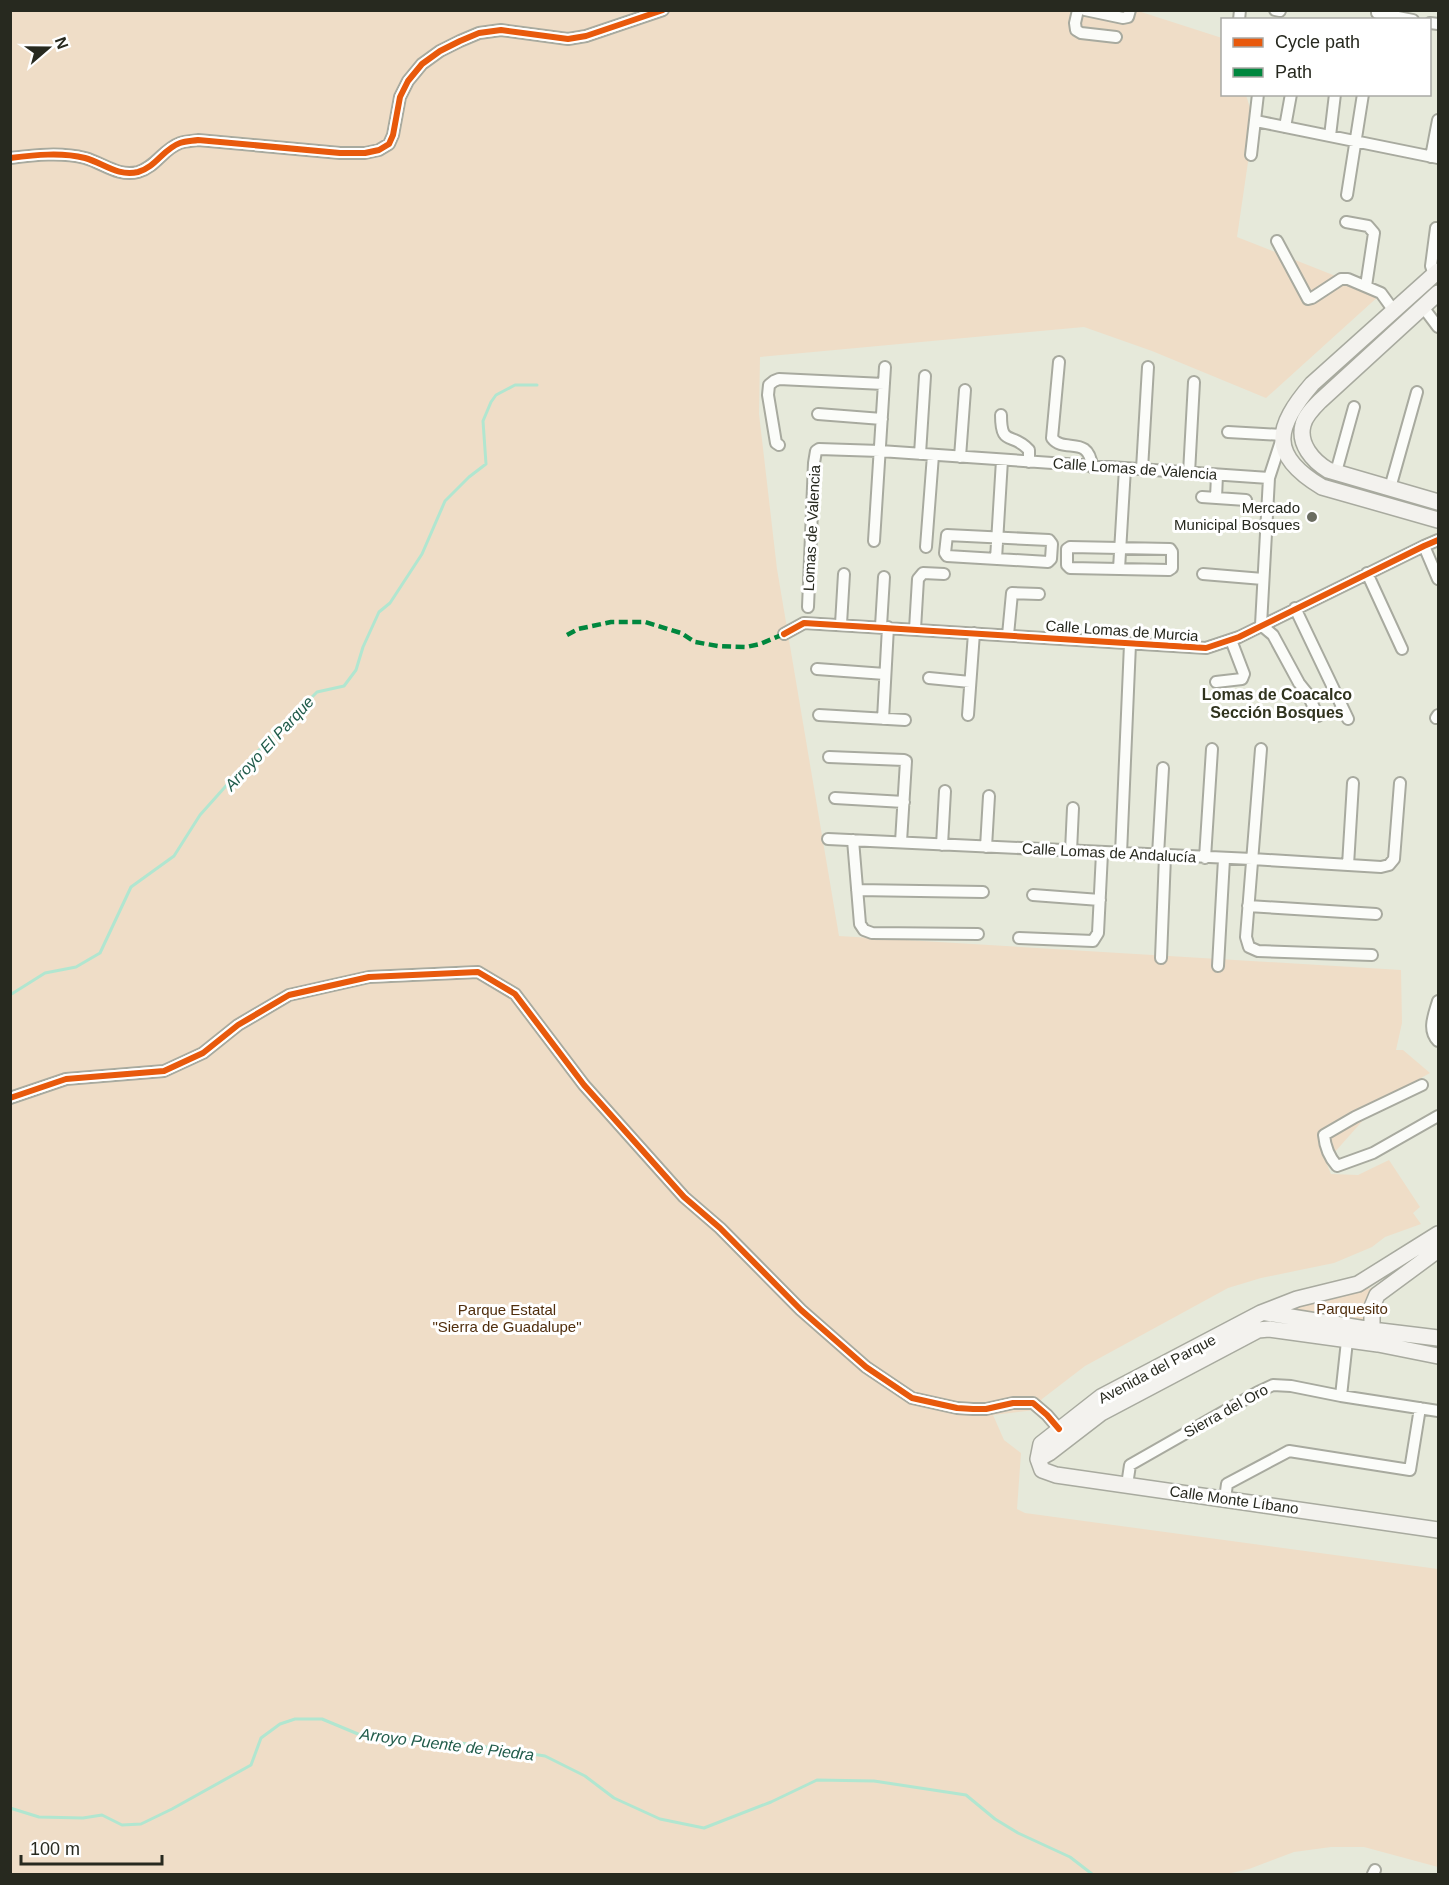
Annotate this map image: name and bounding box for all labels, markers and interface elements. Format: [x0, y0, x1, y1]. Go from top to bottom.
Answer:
north arrow [18, 18, 78, 78]
legend [1221, 18, 1431, 96]
text: Cycle path [1275, 32, 1360, 52]
text: N [52, 35, 72, 51]
text: Path [1275, 62, 1312, 82]
street label: Calle Lomas de Valencia [1052, 454, 1218, 483]
street label: Lomas de Valencia [800, 464, 823, 592]
place label: Mercado Municipal Bosques [1174, 499, 1300, 533]
marker: Mercado Municipal Bosques [1305, 510, 1319, 524]
street label: Calle Lomas de Murcia [1045, 617, 1200, 644]
district label: Lomas de Coacalco Sección Bosques [1202, 686, 1352, 721]
water label: Arroyo El Parque [221, 693, 317, 794]
street label: Calle Lomas de Andalucía [1022, 839, 1197, 866]
park label: Parquesito [1316, 1300, 1388, 1317]
park label: Parque Estatal "Sierra de Guadalupe" [432, 1301, 582, 1335]
street label: Avenida del Parque [1095, 1330, 1218, 1407]
street label: Sierra del Oro [1181, 1380, 1271, 1441]
street label: Calle Monte Líbano [1168, 1482, 1300, 1517]
water label: Arroyo Puente de Piedra [358, 1725, 535, 1764]
scale bar [21, 1828, 162, 1866]
text: 100 m [30, 1839, 80, 1859]

